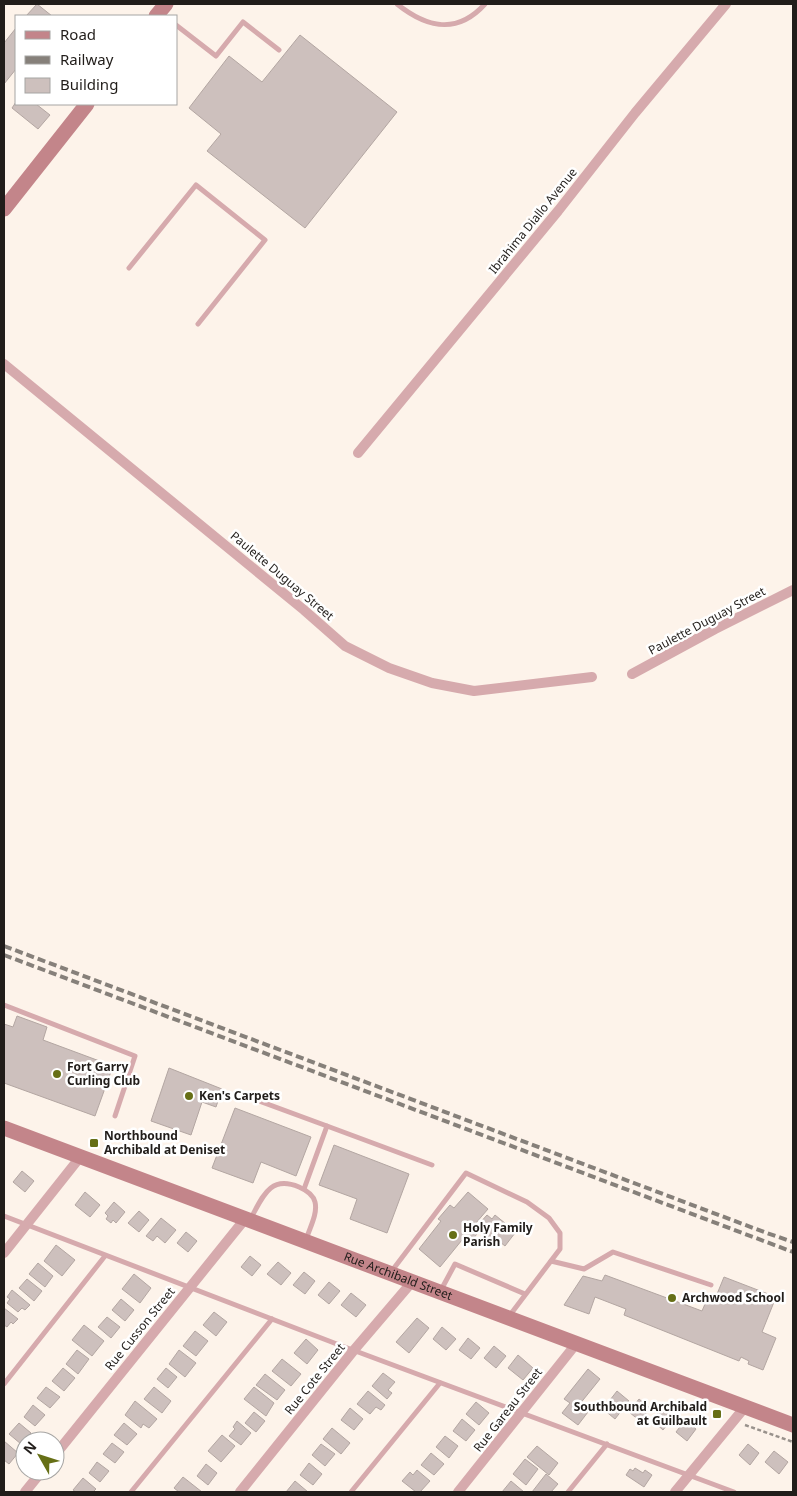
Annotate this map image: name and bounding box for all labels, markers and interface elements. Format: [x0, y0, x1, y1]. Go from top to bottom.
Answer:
legend [15, 15, 178, 105]
text: Road [60, 24, 96, 44]
text: Railway [60, 49, 114, 69]
text: Building [60, 74, 118, 94]
street label: Ibrahima Diallo Avenue [485, 164, 581, 277]
street label: Paulette Duguay Street [227, 527, 338, 624]
street label: Paulette Duguay Street [645, 582, 769, 659]
place label: Fort Garry Curling Club [67, 1058, 141, 1089]
marker: Fort Garry Curling Club [51, 1068, 63, 1080]
place label: Ken's Carpets [199, 1087, 280, 1104]
marker: Ken's Carpets [183, 1090, 195, 1102]
place label: Northbound Archibald at Deniset [104, 1127, 225, 1158]
marker: Northbound Archibald at Deniset [88, 1137, 100, 1149]
place label: Holy Family Parish [463, 1219, 533, 1250]
marker: Holy Family Parish [447, 1229, 459, 1241]
street label: Rue Archibald Street [341, 1248, 456, 1304]
street label: Rue Cusson Street [101, 1283, 179, 1374]
place label: Archwood School [682, 1289, 785, 1306]
marker: Archwood School [666, 1292, 678, 1304]
street label: Rue Cote Street [281, 1339, 349, 1418]
street label: Rue Gareau Street [469, 1364, 546, 1455]
place label: Southbound Archibald at Guilbault [574, 1398, 707, 1429]
marker: Southbound Archibald at Guilbault [711, 1408, 723, 1420]
north arrow [15, 1431, 65, 1481]
text: N [19, 1437, 40, 1458]

